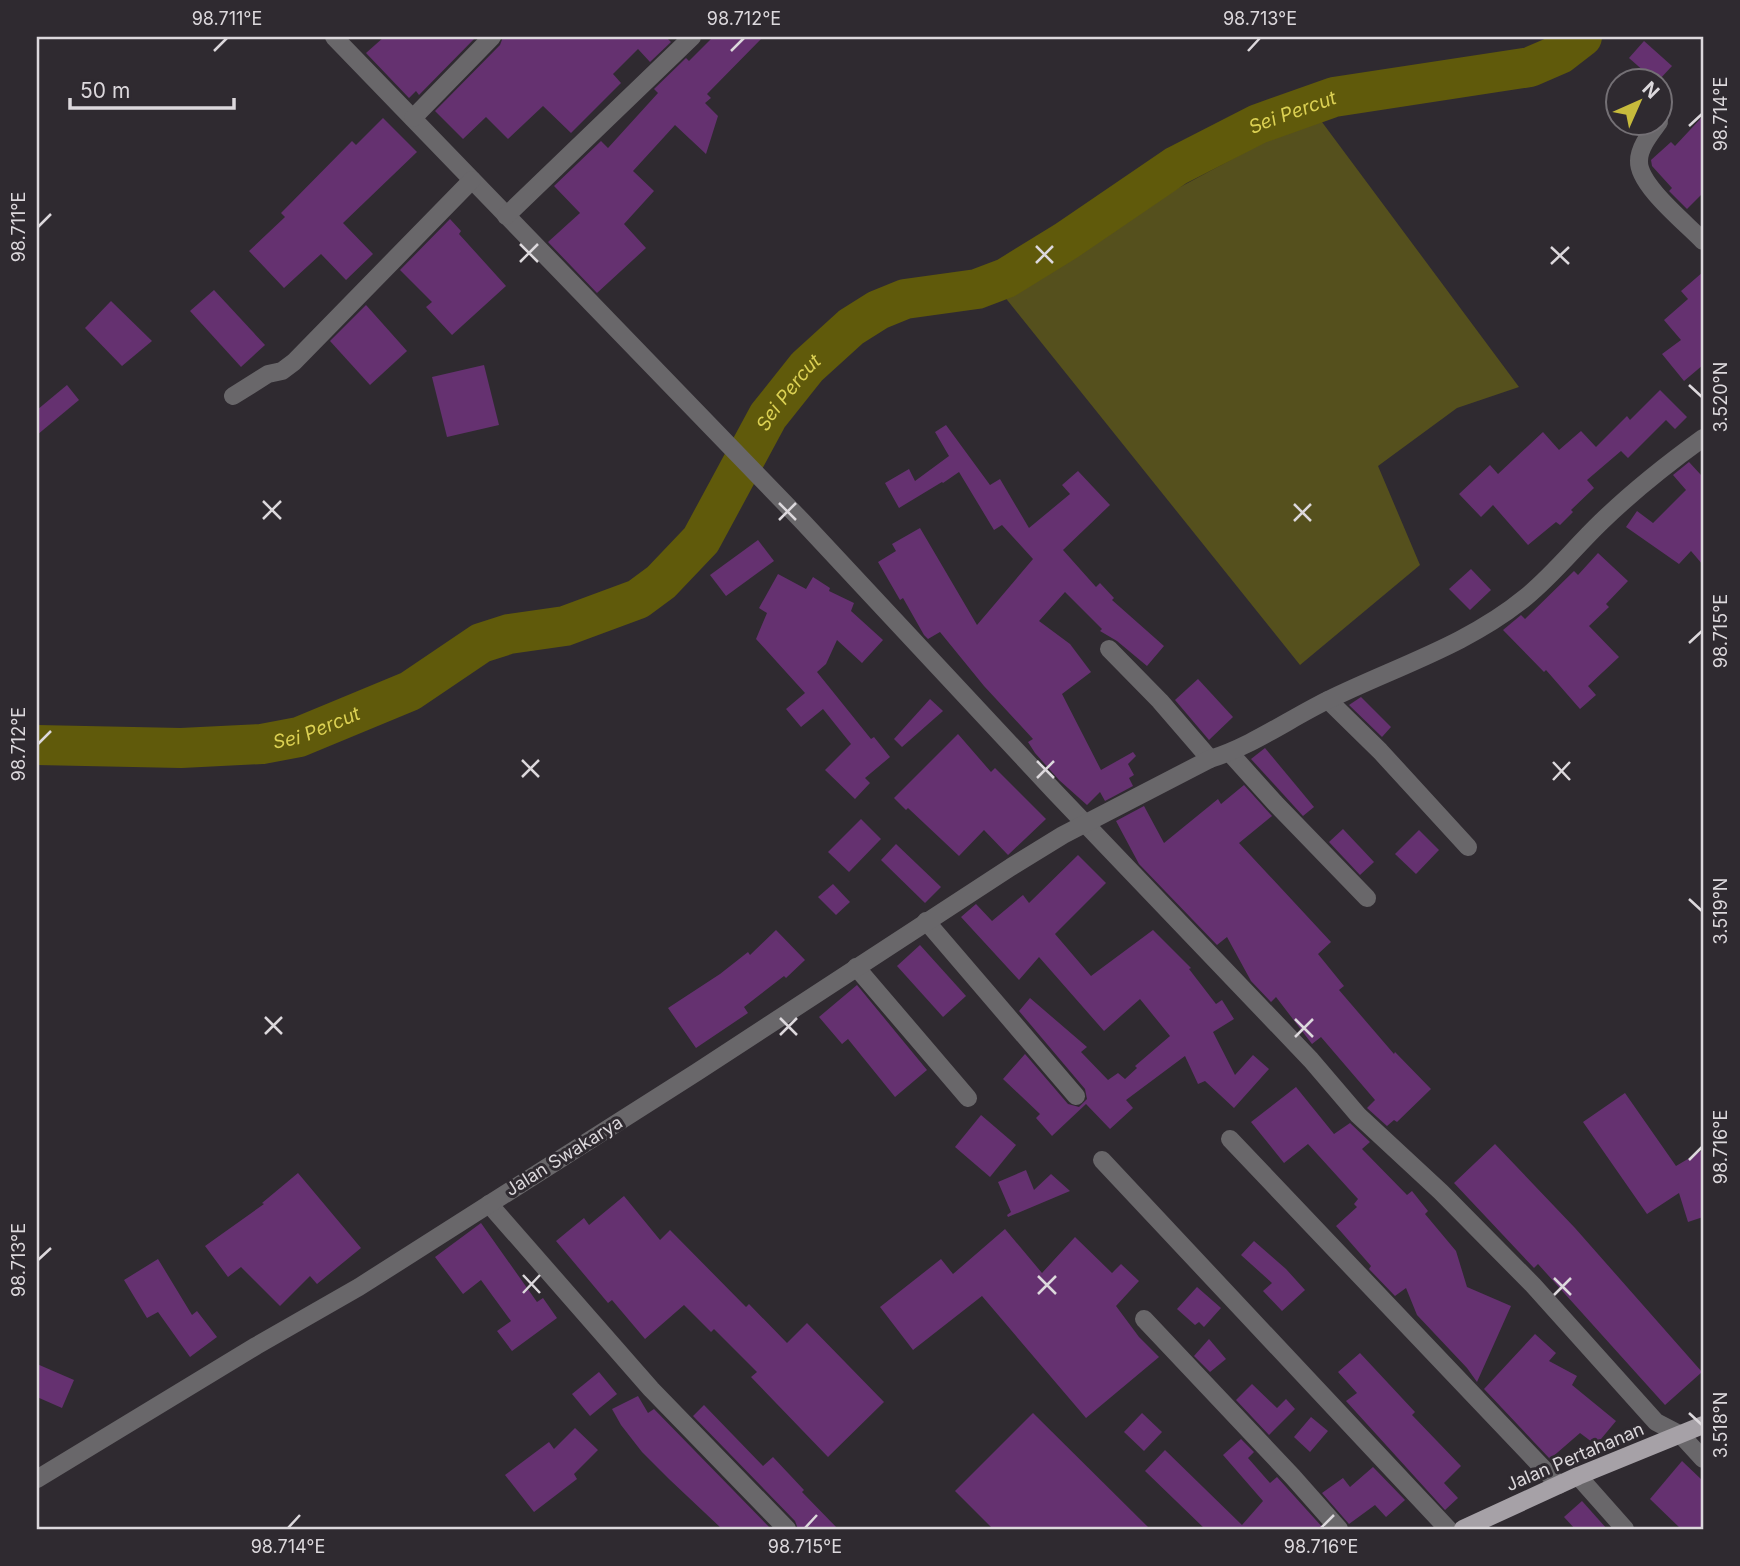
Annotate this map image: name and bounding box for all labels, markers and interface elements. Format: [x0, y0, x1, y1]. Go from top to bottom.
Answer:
text: 98.711°E [192, 8, 262, 29]
text: 98.712°E [707, 8, 781, 29]
text: 98.713°E [1223, 8, 1297, 29]
scale bar [70, 66, 234, 110]
north arrow [1604, 66, 1674, 136]
text: N [1637, 77, 1664, 104]
text: 98.714°E [1710, 77, 1731, 151]
text: 50 m [80, 78, 130, 103]
water label: Sei Percut [1245, 86, 1340, 139]
text: 98.711°E [8, 192, 29, 262]
water label: Sei Percut [751, 349, 826, 435]
text: 3.520°N [1710, 362, 1731, 432]
text: 98.715°E [1710, 594, 1731, 668]
water label: Sei Percut [271, 702, 364, 754]
text: 98.712°E [8, 707, 29, 781]
text: 3.519°N [1710, 878, 1731, 944]
text: 98.716°E [1710, 1110, 1731, 1184]
street label: Jalan Swakarya [501, 1111, 626, 1200]
text: 98.713°E [8, 1223, 29, 1297]
text: 3.518°N [1710, 1392, 1731, 1458]
street label: Jalan Pertahanan [1503, 1418, 1647, 1495]
text: 98.714°E [251, 1536, 325, 1557]
text: 98.715°E [768, 1536, 842, 1557]
text: 98.716°E [1284, 1536, 1358, 1557]

